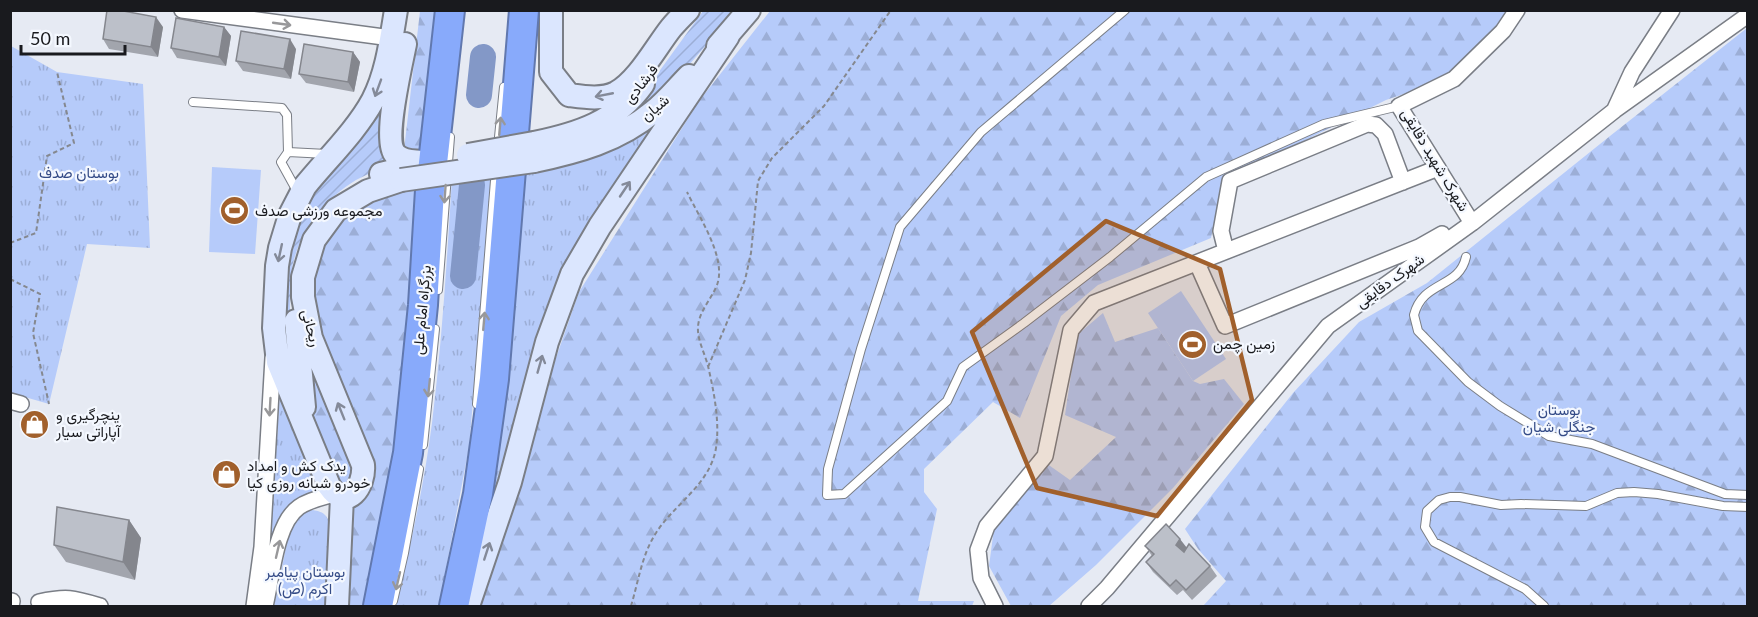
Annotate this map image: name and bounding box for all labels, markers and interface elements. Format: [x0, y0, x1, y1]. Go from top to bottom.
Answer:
scale bar [21, 18, 124, 56]
one-way arrow [271, 18, 291, 29]
text: 50 m [30, 27, 70, 49]
street label: فرشادی [619, 60, 663, 108]
one-way arrow [371, 78, 382, 97]
one-way arrow [595, 90, 615, 101]
street label: شیان [637, 90, 673, 125]
street label: شهرک شهید دقایقی [1396, 105, 1474, 215]
one-way arrow [495, 117, 506, 137]
park label: بوستان صدف [39, 163, 119, 182]
one-way arrow [619, 182, 631, 198]
one-way arrow [439, 184, 450, 203]
sports icon: مجموعه ورزشی صدف [218, 195, 250, 227]
place label: مجموعه ورزشی صدف [255, 201, 382, 221]
one-way arrow [273, 243, 285, 262]
street label: شهرک دقایقی [1352, 249, 1429, 313]
street label: بزرگراه امام علی [408, 264, 436, 356]
street label: ریحانی [296, 307, 326, 349]
one-way arrow [478, 311, 489, 331]
sports icon: زمین چمن [1176, 328, 1208, 360]
place label: زمین چمن [1213, 334, 1275, 354]
one-way arrow [535, 355, 546, 374]
one-way arrow [423, 378, 434, 398]
one-way arrow [264, 396, 275, 416]
park label: بوستان جنگلی شیان [1523, 400, 1595, 437]
one-way arrow [334, 402, 345, 420]
place label: پنچرگیری و آپاراتی سیار [55, 405, 122, 442]
shop icon: پنچرگیری و آپاراتی سیار [19, 408, 51, 440]
place label: یدک کش و امداد خودرو شبانه روزی کیا [247, 456, 370, 493]
shop icon: یدک کش و امداد خودرو شبانه روزی کیا [210, 459, 242, 491]
one-way arrow [272, 540, 284, 559]
one-way arrow [482, 542, 493, 561]
park label: بوستان پیامبر اکرم (ص) [264, 562, 345, 599]
one-way arrow [392, 570, 403, 590]

